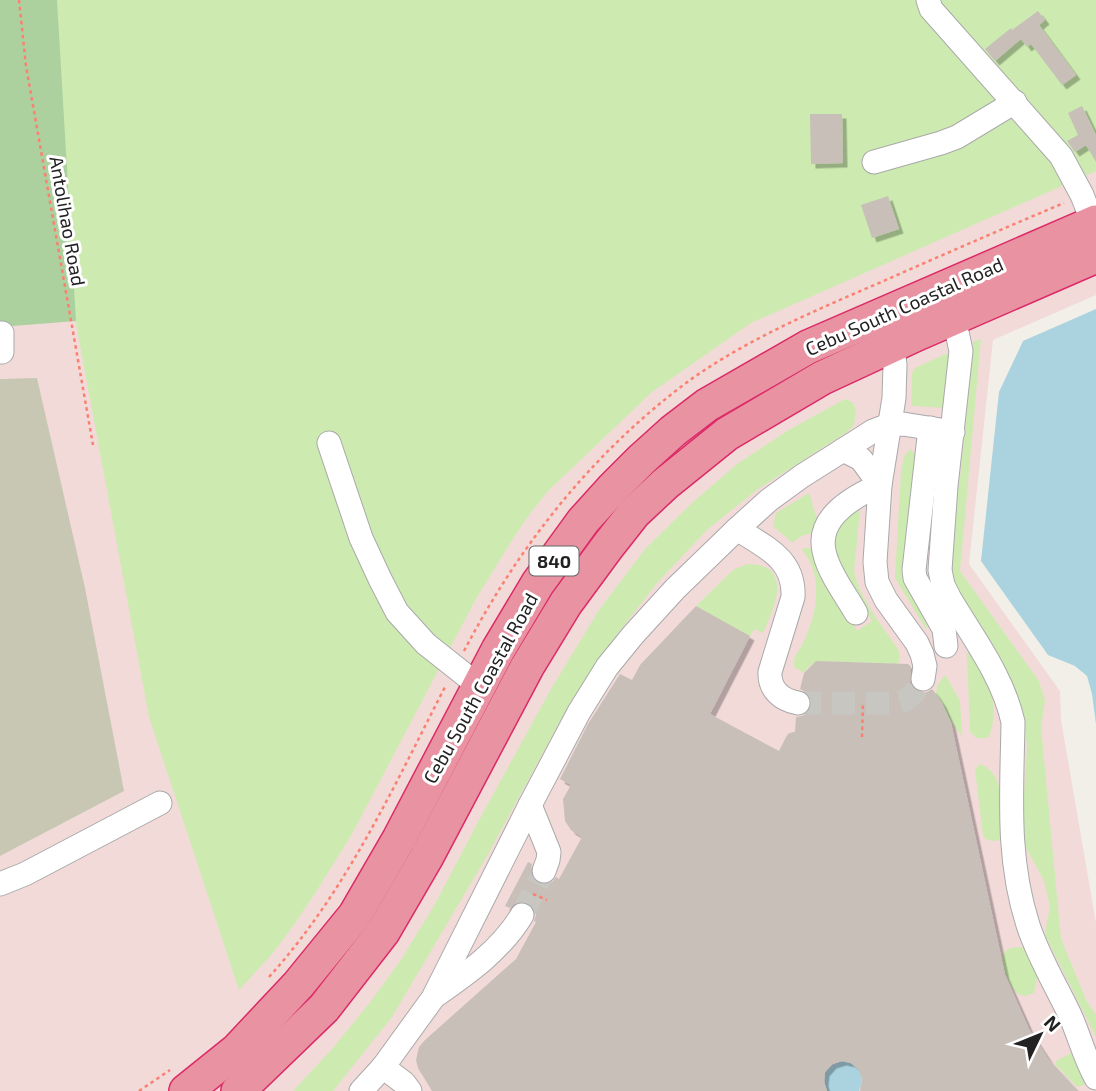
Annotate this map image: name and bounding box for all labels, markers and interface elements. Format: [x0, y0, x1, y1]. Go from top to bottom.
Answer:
street label: Antolihao Road [45, 154, 91, 288]
street label: Cebu South Coastal Road [801, 252, 1007, 360]
road number: 840 [530, 546, 578, 576]
street label: Cebu South Coastal Road [418, 589, 542, 787]
north arrow [1005, 1000, 1075, 1070]
text: N [1040, 1010, 1066, 1036]

